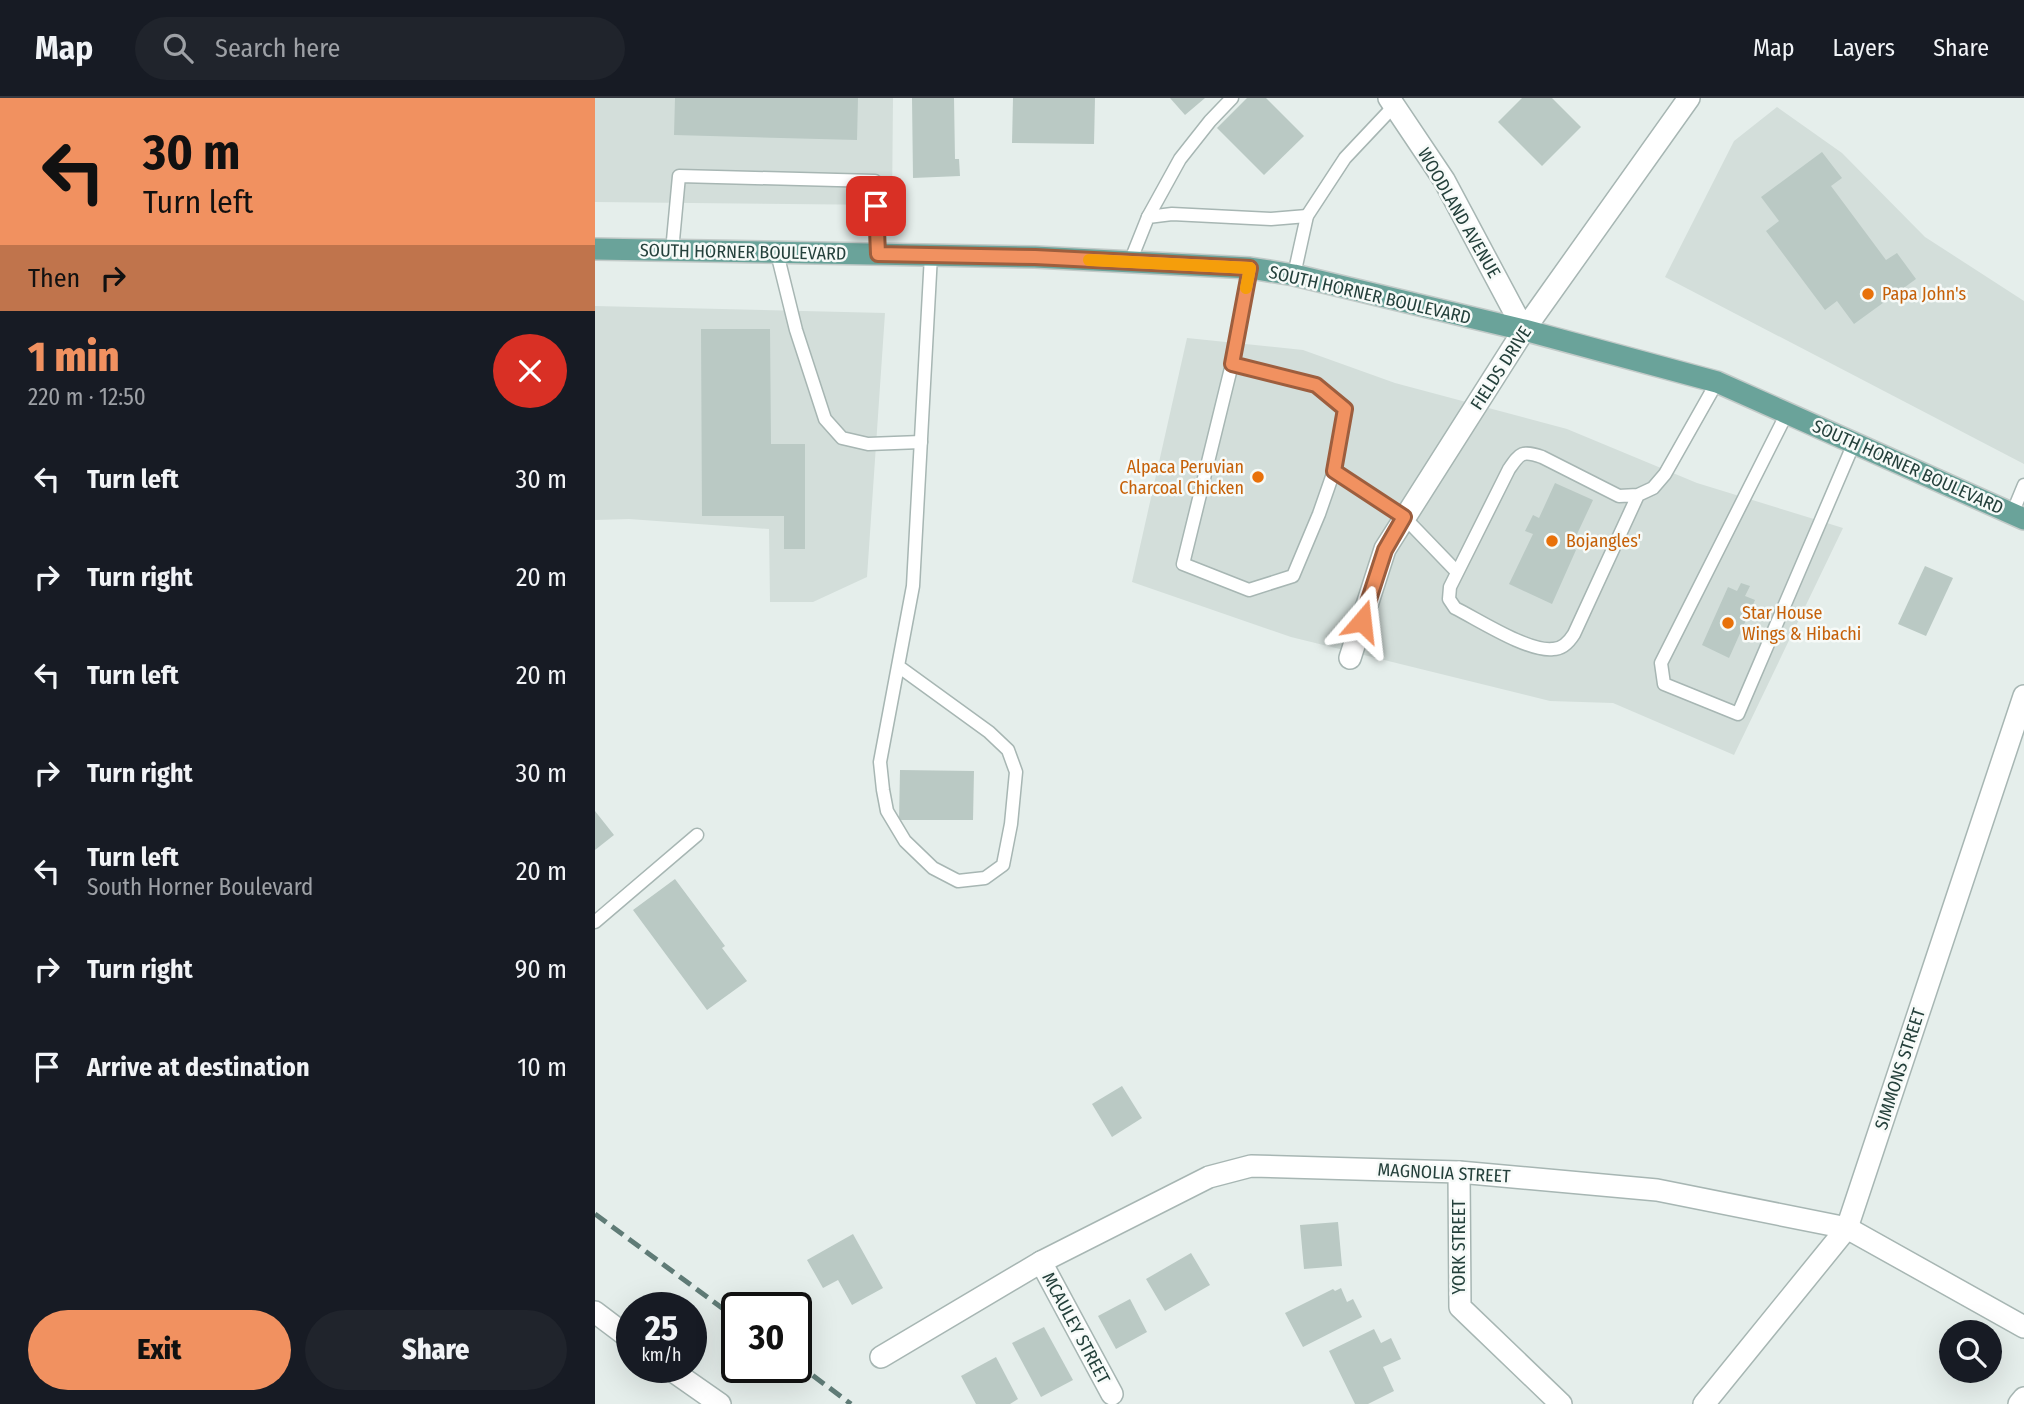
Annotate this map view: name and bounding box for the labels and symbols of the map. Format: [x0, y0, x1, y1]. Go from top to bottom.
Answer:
street label: WOODLAND AVENUE [1413, 144, 1505, 282]
pin [846, 176, 906, 236]
street label: SOUTH HORNER BOULEVARD [640, 239, 846, 265]
street label: SOUTH HORNER BOULEVARD [1267, 261, 1473, 329]
place label: Papa John's [1882, 283, 1966, 305]
marker: Papa John's [1860, 286, 1876, 302]
street label: FIELDS DRIVE [1466, 322, 1536, 414]
street label: SOUTH HORNER BOULEVARD [1809, 415, 2007, 519]
place label: Alpaca Peruvian Charcoal Chicken [1119, 456, 1244, 499]
marker: Alpaca Peruvian Charcoal Chicken [1250, 469, 1266, 485]
place label: Bojangles' [1566, 530, 1641, 552]
marker: Bojangles' [1544, 533, 1560, 549]
position arrow [1325, 584, 1399, 658]
place label: Star House Wings & Hibachi [1742, 602, 1861, 645]
marker: Star House Wings & Hibachi [1720, 615, 1736, 631]
street label: SIMMONS STREET [1870, 1005, 1930, 1132]
street label: MAGNOLIA STREET [1377, 1159, 1512, 1187]
street label: YORK STREET [1448, 1199, 1470, 1295]
street label: MCAULEY STREET [1037, 1269, 1115, 1388]
speed limit sign: 30 [721, 1292, 812, 1383]

